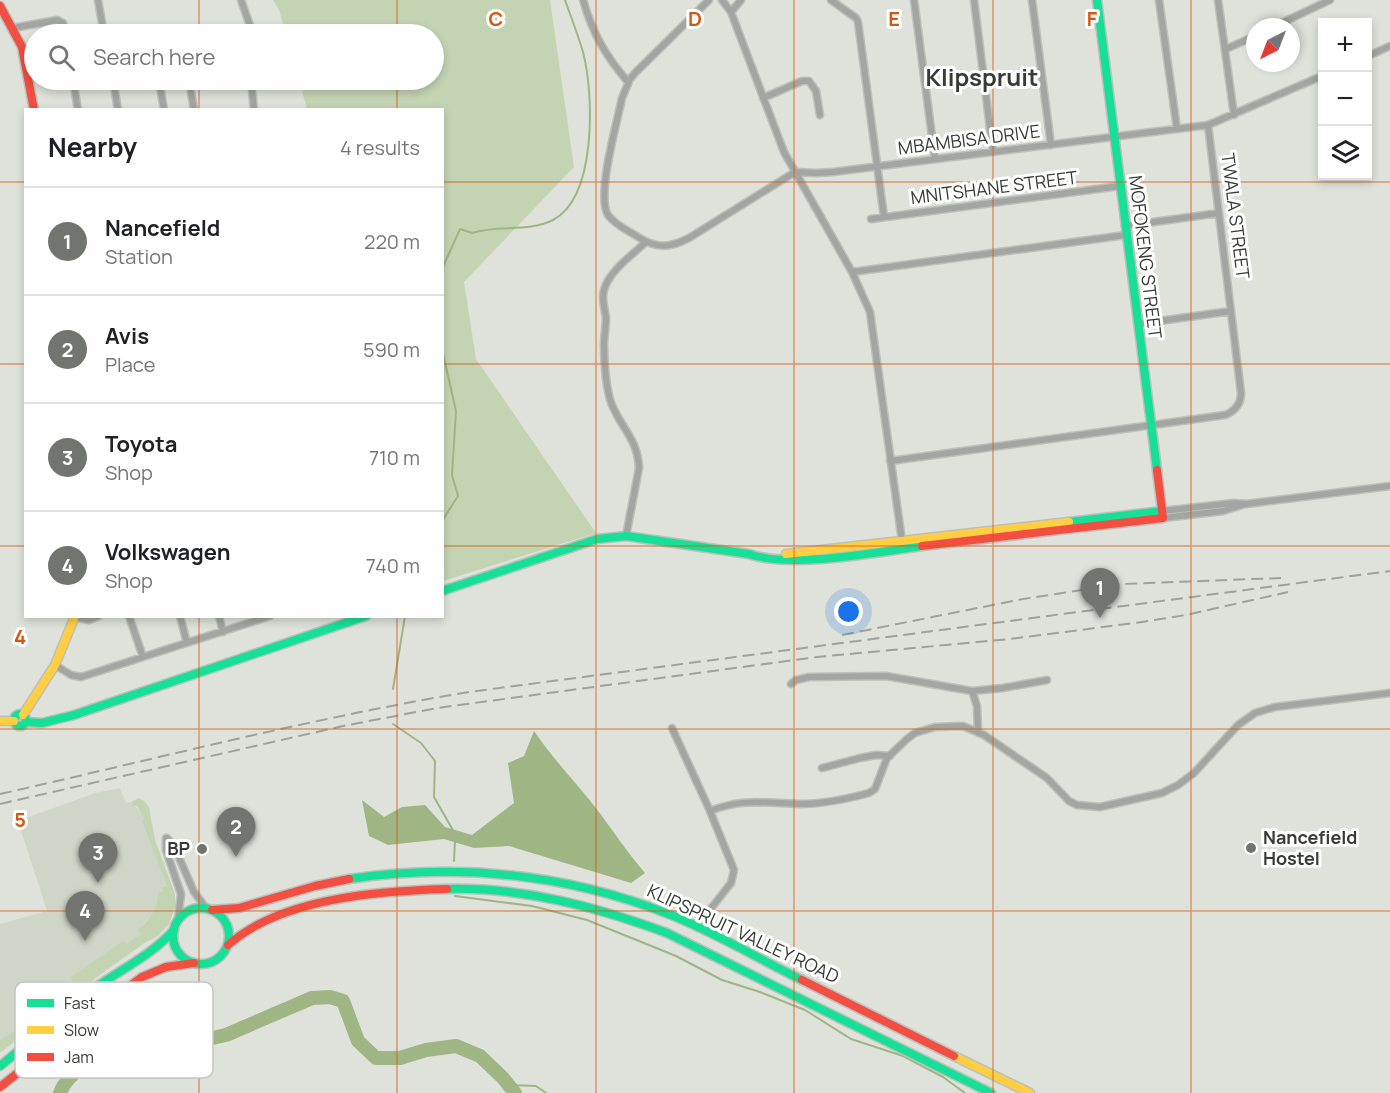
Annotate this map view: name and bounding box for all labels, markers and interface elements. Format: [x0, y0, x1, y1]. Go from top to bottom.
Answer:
text: C [489, 5, 503, 32]
text: D [688, 5, 702, 32]
text: E [888, 5, 900, 32]
text: F [1087, 5, 1098, 32]
north arrow [1246, 18, 1300, 72]
map controls [1318, 18, 1372, 180]
button: + [1318, 18, 1372, 72]
search box [24, 24, 444, 90]
icon: search [45, 41, 78, 74]
text: Search here [93, 42, 215, 72]
district label: Klipspruit [926, 60, 1038, 93]
button: − [1318, 72, 1372, 126]
street label: MBAMBISA DRIVE [897, 118, 1041, 160]
button: layers [1318, 126, 1372, 180]
text: Nearby [48, 129, 137, 165]
text: 4 results [340, 134, 420, 161]
street label: TWALA STREET [1216, 152, 1256, 280]
street label: MNITSHANE STREET [909, 165, 1079, 209]
street label: MOFOKENG STREET [1124, 174, 1168, 340]
text: Nancefield [105, 213, 220, 243]
text: 1 [63, 228, 72, 255]
text: 220 m [364, 228, 420, 255]
text: Station [105, 243, 173, 270]
text: Avis [105, 321, 149, 351]
text: 2 [62, 336, 73, 363]
text: 590 m [363, 336, 420, 363]
text: Place [105, 351, 155, 378]
text: Toyota [105, 429, 177, 459]
text: 3 [62, 444, 73, 471]
text: 710 m [369, 444, 420, 471]
text: Shop [105, 459, 153, 486]
text: Volkswagen [105, 537, 231, 567]
text: 4 [61, 552, 74, 579]
text: 740 m [366, 552, 420, 579]
text: Shop [105, 567, 153, 594]
pin: 1 [1080, 568, 1120, 618]
your location [834, 597, 863, 626]
text: 4 [14, 623, 26, 650]
text: 5 [14, 806, 26, 833]
pin: 2 [216, 808, 256, 857]
place label: Nancefield Hostel [1263, 825, 1357, 870]
pin: 3 [78, 834, 118, 883]
place label: BP [167, 836, 190, 860]
marker: Nancefield Hostel [1244, 841, 1258, 855]
marker: BP [195, 842, 209, 856]
street label: KLIPSPRUIT VALLEY ROAD [644, 878, 843, 988]
pin: 4 [66, 892, 104, 941]
legend [15, 982, 213, 1078]
text: Fast [64, 992, 95, 1014]
text: Slow [64, 1019, 99, 1041]
text: Jam [64, 1046, 94, 1068]

